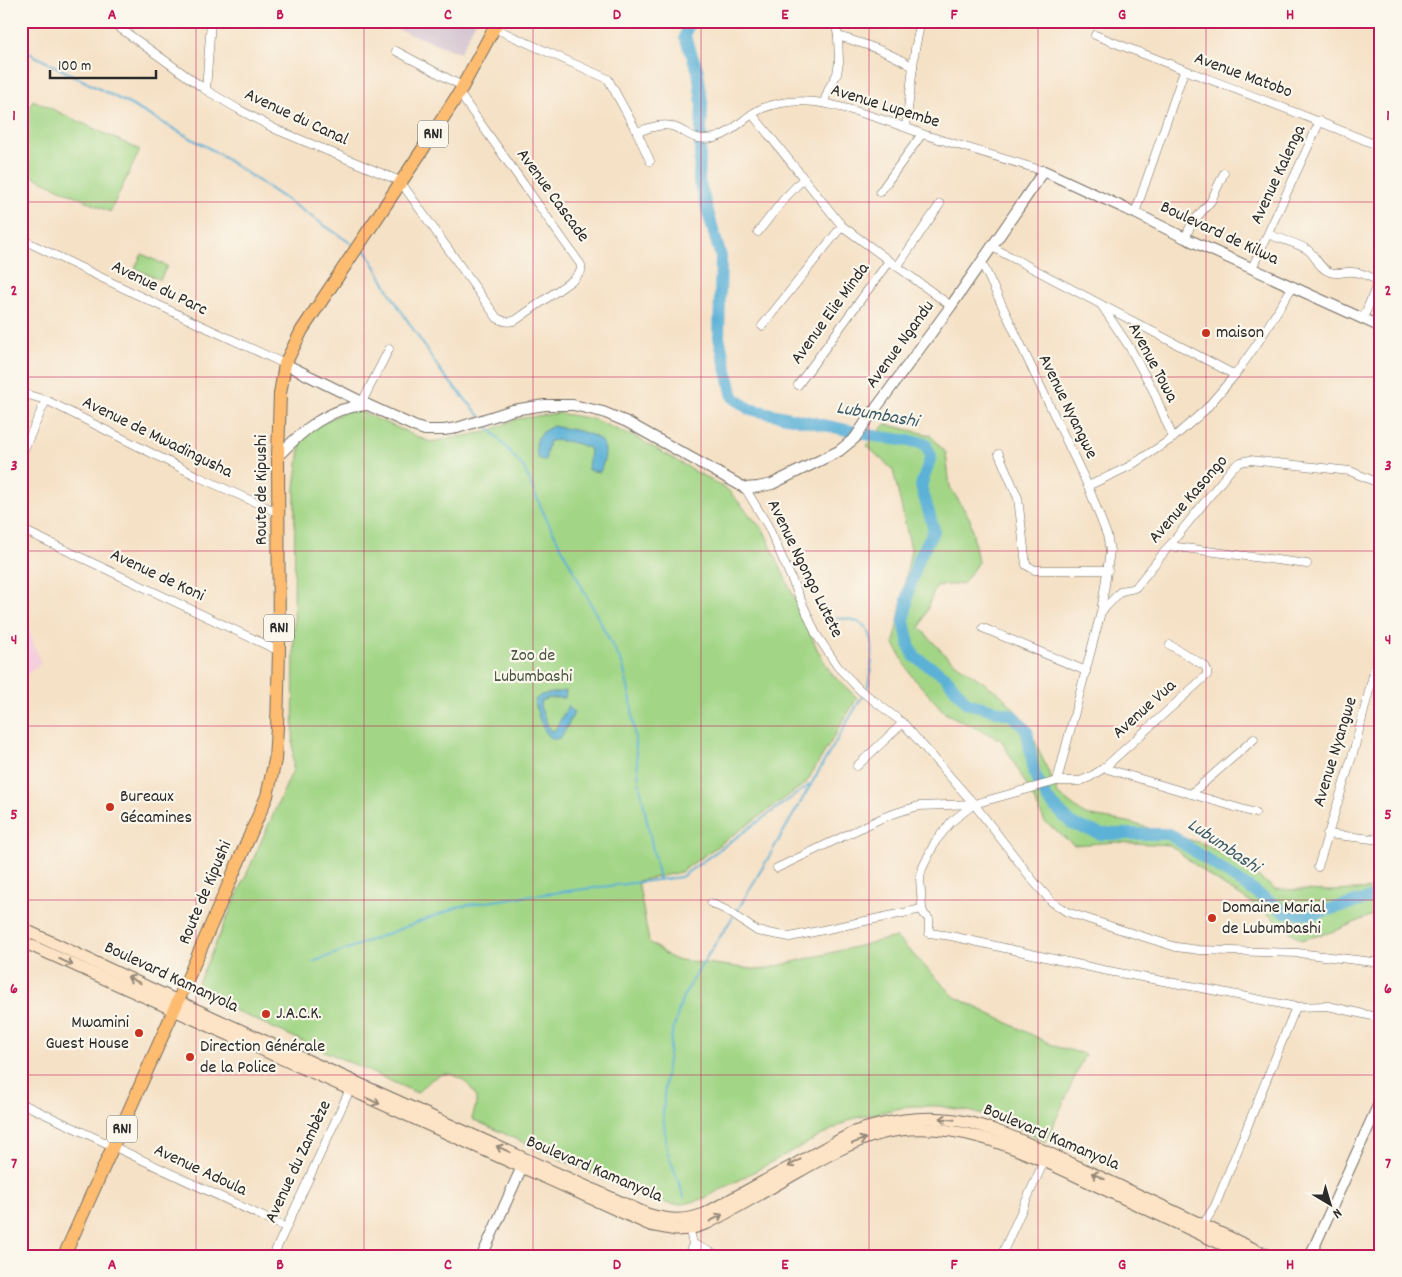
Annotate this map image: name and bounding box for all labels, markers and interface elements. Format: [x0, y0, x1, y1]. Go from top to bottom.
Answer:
text: A [108, 4, 117, 27]
text: B [276, 4, 284, 27]
text: C [444, 4, 452, 27]
text: D [613, 4, 622, 27]
text: E [781, 4, 789, 27]
text: F [950, 4, 958, 27]
text: G [1118, 4, 1126, 27]
text: H [1286, 4, 1294, 27]
street label: Avenue Matobo [1190, 47, 1296, 105]
scale bar [50, 48, 156, 80]
text: 100 m [58, 56, 91, 78]
street label: Avenue Lupembe [827, 79, 943, 135]
street label: Avenue du Canal [240, 83, 353, 153]
text: 1 [12, 105, 16, 128]
text: 1 [1386, 105, 1390, 128]
road number: RN1 [418, 120, 448, 148]
street label: Avenue Kalenga [1245, 121, 1313, 229]
street label: Avenue Cascade [509, 144, 595, 248]
street label: Boulevard de Kilwa [1156, 196, 1283, 273]
street label: Avenue du Parc [107, 255, 211, 323]
street label: Avenue Elie Minda [786, 258, 877, 370]
text: 2 [11, 280, 18, 303]
text: 2 [1385, 280, 1392, 303]
street label: Avenue Ngandu [861, 296, 941, 394]
street label: Avenue Towa [1121, 319, 1184, 408]
place label: maison [1216, 321, 1264, 346]
marker: maison [1200, 327, 1212, 339]
street label: Avenue Nyangwe [1031, 350, 1103, 464]
street label: Avenue de Mwadingusha [78, 391, 237, 486]
water label: Lubumbashi [834, 396, 924, 437]
street label: Route de Kipushi [250, 435, 275, 545]
street label: Avenue Kasongo [1144, 450, 1234, 550]
text: 3 [10, 455, 18, 478]
text: 3 [1384, 455, 1392, 478]
street label: Avenue Ngongo Lutete [760, 496, 848, 642]
street label: Avenue de Koni [106, 543, 208, 609]
road number: RN1 [264, 614, 294, 641]
text: 4 [11, 629, 17, 652]
text: 4 [1385, 629, 1391, 652]
park label: Zoo de Lubumbashi [494, 644, 572, 690]
street label: Avenue Vua [1108, 674, 1183, 745]
street label: Avenue Nyangwe [1307, 694, 1365, 810]
place label: Bureaux Gécamines [120, 785, 192, 831]
marker: Bureaux Gécamines [104, 801, 116, 813]
text: 5 [10, 804, 18, 827]
text: 5 [1384, 804, 1392, 827]
water label: Lubumbashi [1181, 813, 1268, 883]
street label: Route de Kipushi [173, 837, 239, 949]
place label: Domaine Marial de Lubumbashi [1222, 896, 1326, 942]
marker: Domaine Marial de Lubumbashi [1206, 912, 1218, 924]
street label: Boulevard Kamanyola [100, 936, 243, 1020]
one-way arrow [58, 957, 73, 967]
one-way arrow [127, 975, 142, 985]
text: 6 [10, 978, 18, 1001]
text: 6 [1384, 978, 1392, 1001]
place label: J.A.C.K. [276, 1002, 322, 1027]
marker: J.A.C.K. [260, 1008, 272, 1020]
place label: Mwamini Guest House [45, 1011, 129, 1057]
marker: Mwamini Guest House [133, 1027, 145, 1039]
place label: Direction Générale de la Police [200, 1035, 325, 1081]
marker: Direction Générale de la Police [184, 1051, 196, 1063]
street label: Avenue du Zambèze [260, 1096, 338, 1227]
one-way arrow [365, 1097, 380, 1106]
street label: Boulevard Kamanyola [979, 1098, 1123, 1178]
one-way arrow [939, 1114, 955, 1124]
road number: RN1 [107, 1116, 137, 1142]
street label: Boulevard Kamanyola [522, 1130, 666, 1210]
one-way arrow [851, 1136, 866, 1145]
street label: Avenue Adoula [149, 1139, 251, 1204]
one-way arrow [496, 1144, 511, 1154]
text: 7 [11, 1153, 17, 1176]
text: 7 [1385, 1153, 1391, 1176]
one-way arrow [787, 1159, 802, 1169]
one-way arrow [1091, 1171, 1106, 1181]
north arrow [1304, 1180, 1354, 1230]
text: N [1328, 1203, 1346, 1223]
one-way arrow [708, 1213, 723, 1222]
text: A [108, 1254, 117, 1277]
text: B [276, 1254, 284, 1277]
text: C [444, 1254, 452, 1277]
text: D [613, 1254, 622, 1277]
text: E [781, 1254, 789, 1277]
text: F [950, 1254, 958, 1277]
text: G [1118, 1254, 1126, 1277]
text: H [1286, 1254, 1294, 1277]

